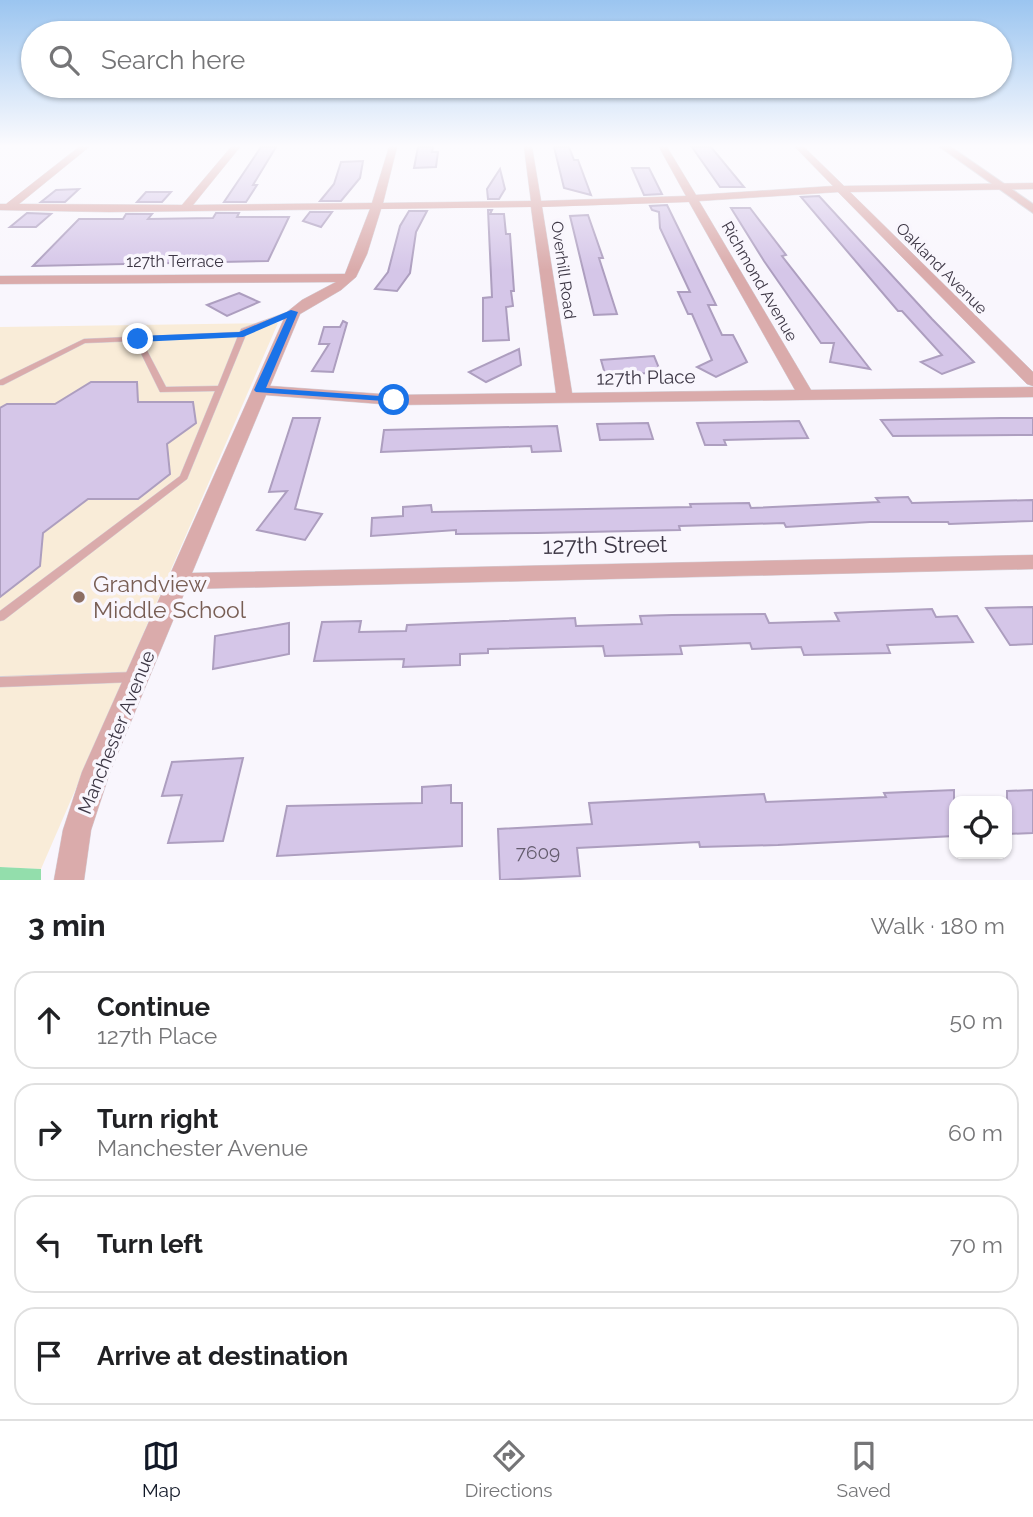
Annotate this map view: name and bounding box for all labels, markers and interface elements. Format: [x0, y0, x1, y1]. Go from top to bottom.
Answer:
search box [21, 21, 1012, 98]
icon: search [45, 41, 83, 79]
text: Search here [101, 45, 245, 75]
street label: Richmond Avenue [718, 218, 802, 345]
street label: Oakland Avenue [892, 219, 991, 318]
street label: Overhill Road [547, 220, 580, 320]
street label: 127th Terrace [126, 252, 224, 271]
route end [122, 323, 153, 354]
street label: 127th Place [596, 365, 696, 389]
route start [378, 384, 409, 415]
street label: 127th Street [542, 530, 668, 559]
place label: Grandview Middle School [93, 570, 247, 623]
marker: Grandview Middle School [71, 589, 87, 605]
street label: Manchester Avenue [73, 647, 159, 817]
map controls [949, 796, 1012, 859]
button: locate [949, 796, 1012, 859]
house number: 7609 [516, 841, 560, 863]
text: 3 min [28, 908, 106, 943]
text: Walk · 180 m [871, 912, 1005, 939]
text: Continue [97, 992, 210, 1022]
icon: ahead [30, 1001, 68, 1039]
text: 50 m [949, 1007, 1003, 1034]
text: 127th Place [97, 1022, 217, 1049]
text: Turn right [97, 1104, 218, 1134]
icon: right [30, 1113, 68, 1151]
text: 60 m [948, 1119, 1003, 1146]
text: Manchester Avenue [97, 1134, 308, 1161]
icon: left [30, 1225, 68, 1263]
text: Turn left [97, 1229, 203, 1259]
text: 70 m [950, 1231, 1003, 1258]
icon: arrive [30, 1337, 68, 1375]
text: Arrive at destination [97, 1341, 348, 1371]
tab: Map [142, 1437, 181, 1501]
tab: Directions [465, 1437, 553, 1501]
tab: Saved [837, 1437, 891, 1501]

